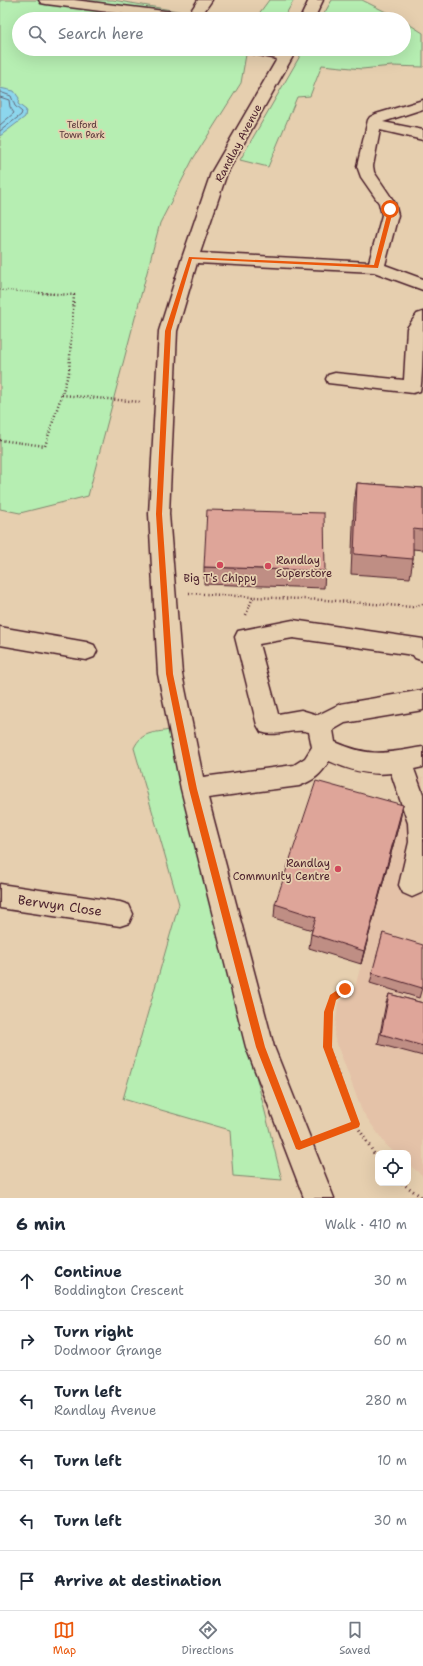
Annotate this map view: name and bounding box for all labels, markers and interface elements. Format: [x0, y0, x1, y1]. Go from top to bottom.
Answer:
search box [12, 12, 411, 56]
icon: search [26, 23, 48, 45]
text: Search here [58, 24, 144, 44]
street label: Randlay Avenue [211, 101, 265, 185]
park label: Telford Town Park [59, 119, 105, 141]
route start [381, 200, 399, 218]
place label: Randlay Superstore [276, 553, 332, 581]
marker: Big T's Chippy [215, 560, 225, 570]
marker: Randlay Superstore [263, 561, 273, 571]
place label: Big T's Chippy [183, 571, 257, 586]
place label: Randlay Community Centre [233, 856, 330, 884]
marker: Randlay Community Centre [333, 864, 343, 874]
street label: Berwyn Close [17, 891, 103, 920]
route end [336, 980, 354, 998]
map controls [375, 1150, 411, 1186]
button: locate [375, 1150, 411, 1186]
text: 6 min [16, 1213, 66, 1235]
text: Walk · 410 m [325, 1216, 407, 1233]
text: Continue [54, 1262, 122, 1282]
icon: ahead [16, 1270, 38, 1292]
text: 30 m [373, 1272, 407, 1289]
text: Boddington Crescent [54, 1282, 184, 1299]
text: Turn right [54, 1322, 134, 1342]
icon: right [16, 1330, 38, 1352]
text: 60 m [374, 1332, 407, 1349]
text: Dodmoor Grange [54, 1342, 162, 1359]
text: Turn left [54, 1382, 122, 1402]
icon: left [16, 1390, 38, 1412]
text: 280 m [365, 1392, 407, 1409]
text: Randlay Avenue [54, 1402, 156, 1419]
icon: left [16, 1450, 38, 1472]
text: Turn left [54, 1451, 122, 1471]
text: 10 m [377, 1452, 407, 1469]
icon: left [16, 1510, 38, 1532]
text: Turn left [54, 1511, 122, 1531]
text: 30 m [373, 1512, 407, 1529]
icon: arrive [16, 1570, 38, 1592]
text: Arrive at destination [54, 1571, 222, 1591]
tab: Map [53, 1619, 76, 1658]
tab: Directions [181, 1619, 234, 1658]
tab: Saved [339, 1619, 370, 1658]

